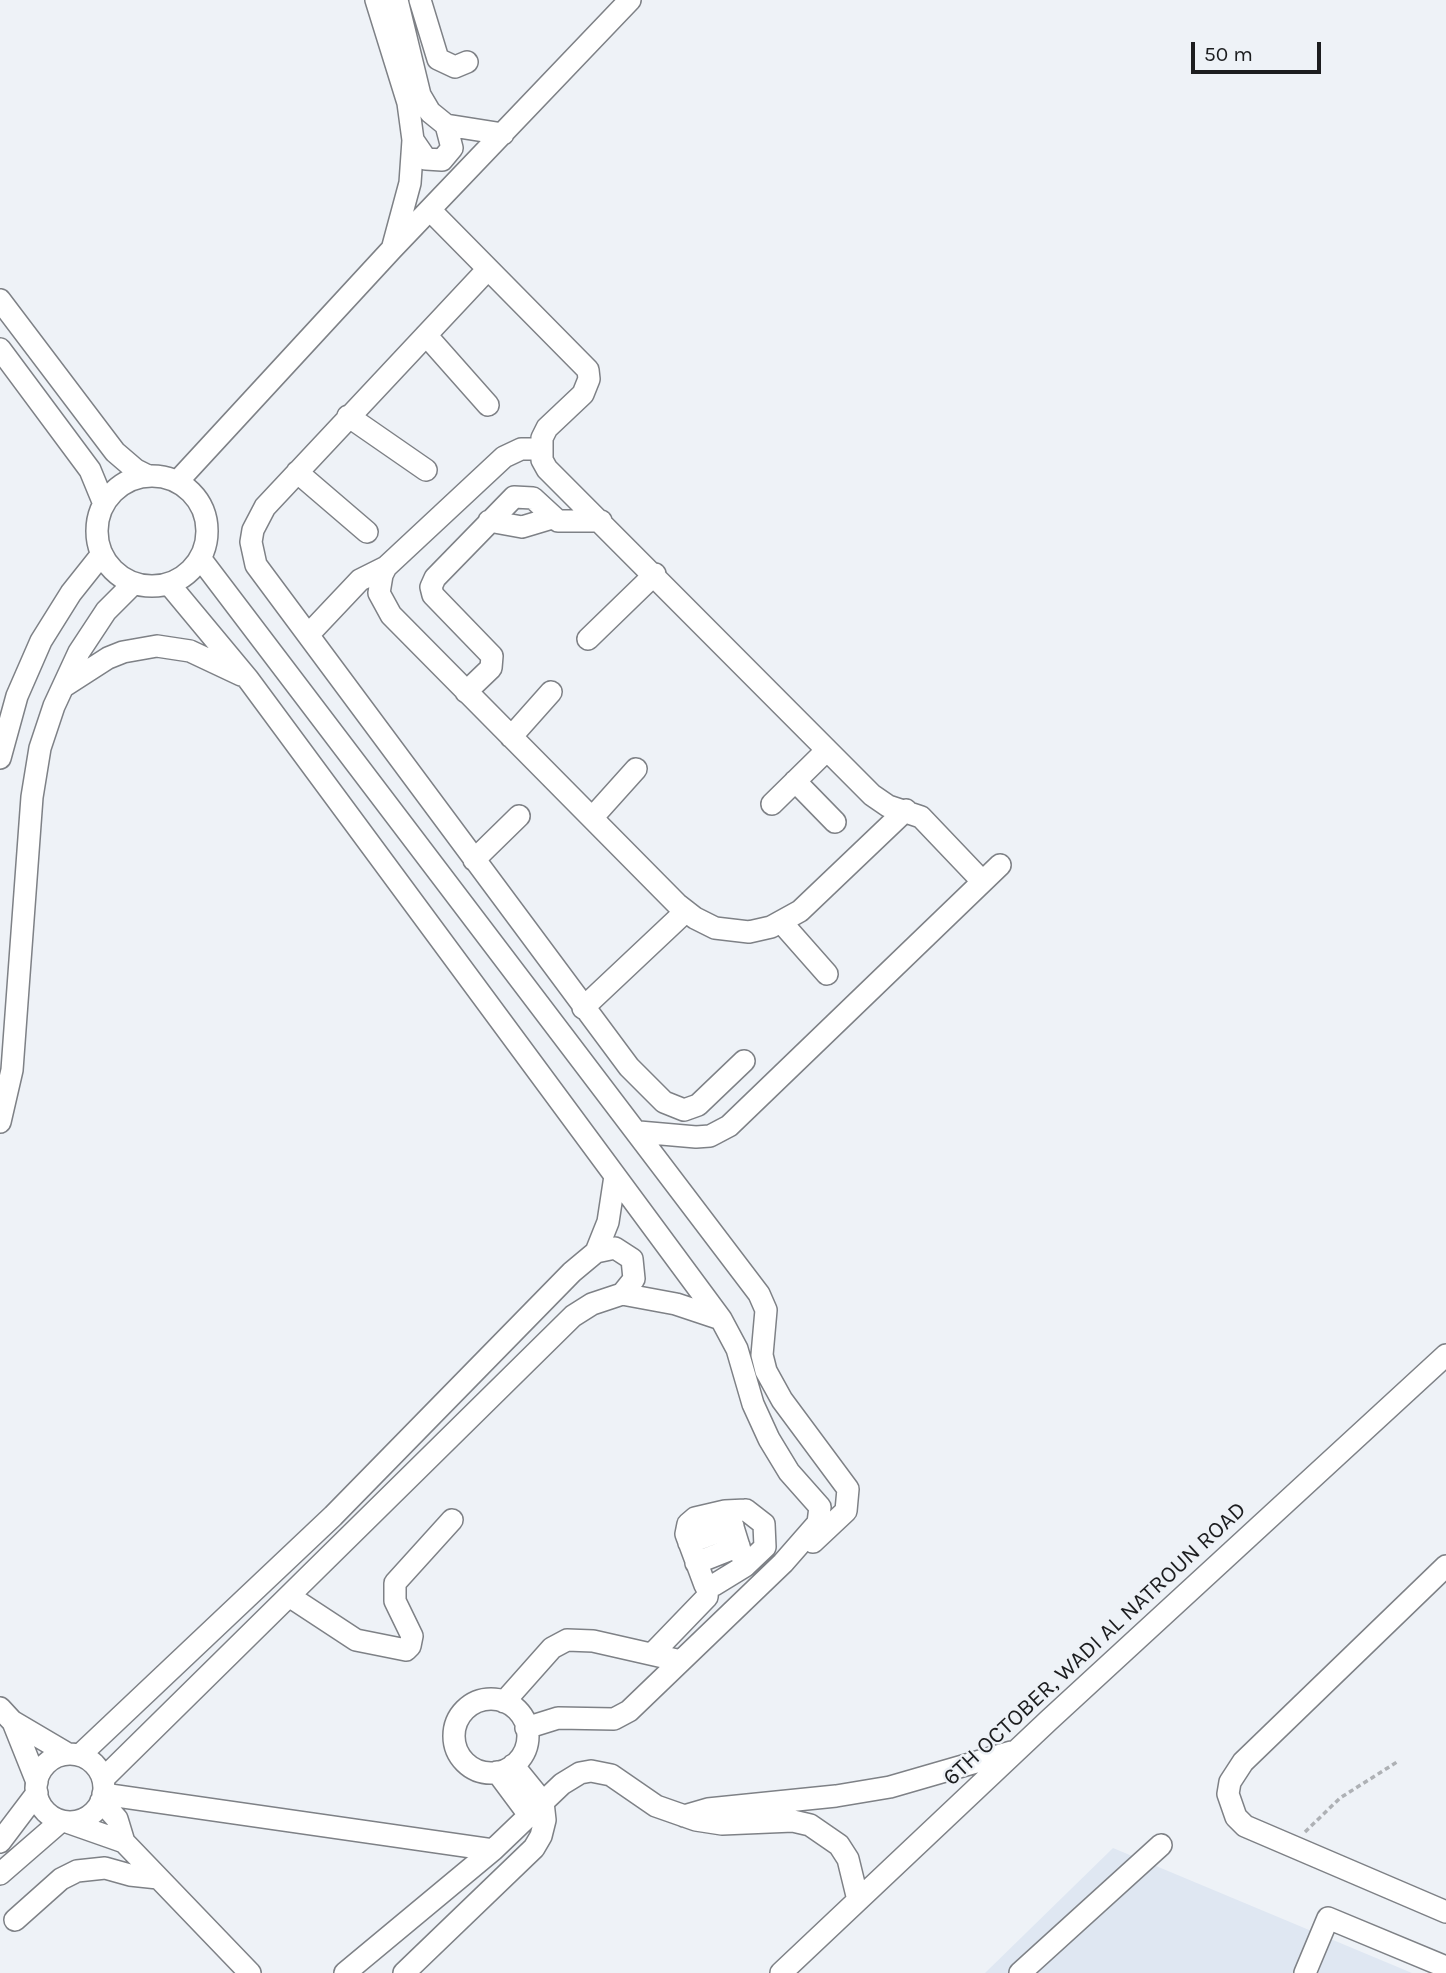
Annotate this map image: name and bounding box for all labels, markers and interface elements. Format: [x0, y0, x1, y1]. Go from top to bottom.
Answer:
scale bar [1194, 28, 1324, 72]
text: 50 m [1204, 42, 1253, 66]
street label: 6TH OCTOBER, WADI AL NATROUN ROAD [938, 1496, 1252, 1792]

